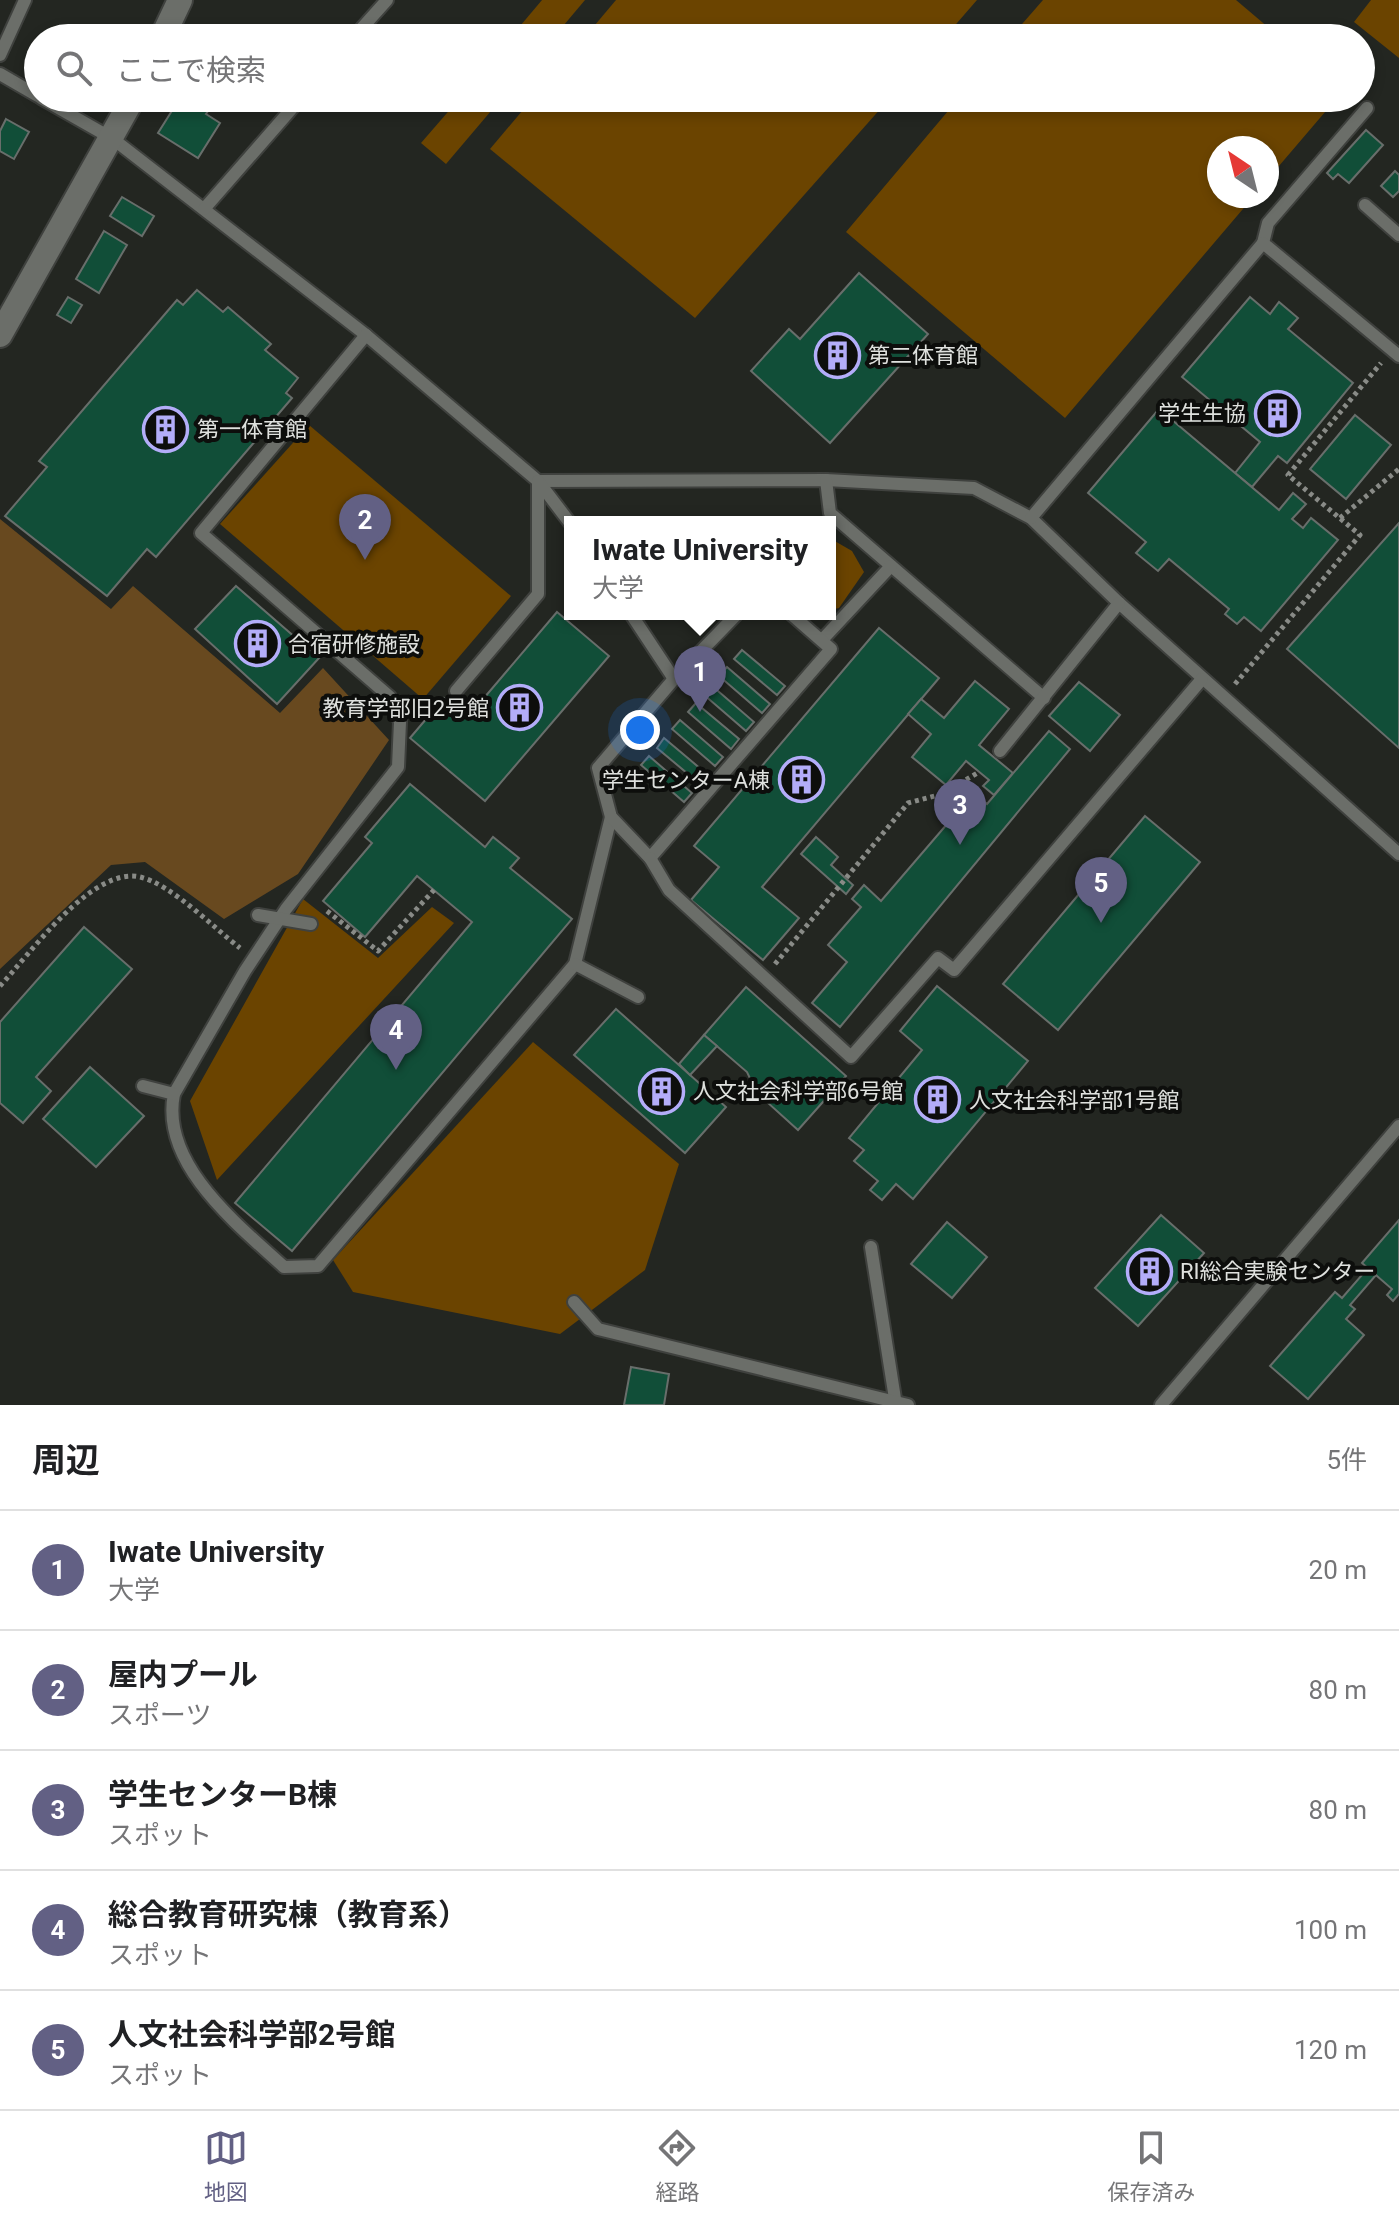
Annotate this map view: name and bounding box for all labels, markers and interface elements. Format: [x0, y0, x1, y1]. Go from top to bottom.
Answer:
search box [24, 24, 1375, 112]
icon: search [52, 46, 96, 90]
text: ここで検索 [116, 53, 266, 88]
north arrow [1207, 136, 1279, 208]
building icon: 第二体育館 [813, 331, 861, 379]
place label: 第二体育館 [868, 343, 978, 368]
building icon: 学生生協 [1253, 389, 1301, 437]
place label: 学生生協 [1158, 401, 1246, 426]
building icon: 第一体育館 [142, 405, 190, 453]
place label: 第一体育館 [197, 417, 307, 442]
pin: 2 [339, 494, 391, 560]
popup [564, 516, 836, 620]
text: Iwate University [592, 532, 808, 567]
text: 大学 [592, 573, 644, 603]
building icon: 合宿研修施設 [233, 620, 281, 668]
place label: 合宿研修施設 [288, 632, 420, 657]
pin: 1 [674, 646, 726, 712]
building icon: 教育学部旧2号館 [496, 684, 544, 732]
place label: 教育学部旧2号館 [323, 696, 489, 721]
your location [620, 710, 660, 750]
building icon: 学生センターA棟 [777, 756, 825, 804]
place label: 学生センターA棟 [602, 768, 770, 793]
pin: 3 [934, 779, 986, 845]
pin: 5 [1075, 857, 1127, 923]
pin: 4 [370, 1004, 422, 1070]
building icon: 人文社会科学部6号館 [638, 1067, 686, 1115]
building icon: 人文社会科学部1号館 [914, 1076, 962, 1124]
place label: 人文社会科学部6号館 [693, 1079, 903, 1104]
place label: 人文社会科学部1号館 [969, 1088, 1179, 1113]
building icon: RI総合実験センター [1125, 1247, 1173, 1295]
place label: RI総合実験センター [1180, 1259, 1376, 1284]
text: 周辺 [32, 1440, 100, 1480]
text: 5件 [1326, 1445, 1367, 1475]
text: Iwate University [108, 1534, 324, 1569]
text: 1 [51, 1555, 65, 1585]
text: 20 m [1309, 1555, 1367, 1585]
text: 大学 [108, 1575, 160, 1605]
text: 屋内プール [108, 1657, 258, 1692]
text: 2 [51, 1675, 65, 1705]
text: 80 m [1309, 1675, 1367, 1705]
text: スポーツ [108, 1700, 211, 1730]
text: 学生センターB棟 [108, 1777, 337, 1812]
text: 3 [51, 1795, 65, 1825]
text: 80 m [1309, 1795, 1367, 1825]
text: スポット [108, 1820, 212, 1850]
text: 総合教育研究棟（教育系） [108, 1897, 468, 1932]
text: 4 [51, 1915, 65, 1945]
text: 100 m [1294, 1915, 1367, 1945]
text: スポット [108, 1940, 212, 1970]
text: 人文社会科学部2号館 [108, 2017, 395, 2052]
text: 5 [51, 2035, 65, 2065]
text: 120 m [1294, 2035, 1367, 2065]
text: スポット [108, 2060, 212, 2090]
tab: 地図 [204, 2126, 248, 2206]
tab: 経路 [655, 2126, 699, 2206]
tab: 保存済み [1107, 2126, 1195, 2206]

